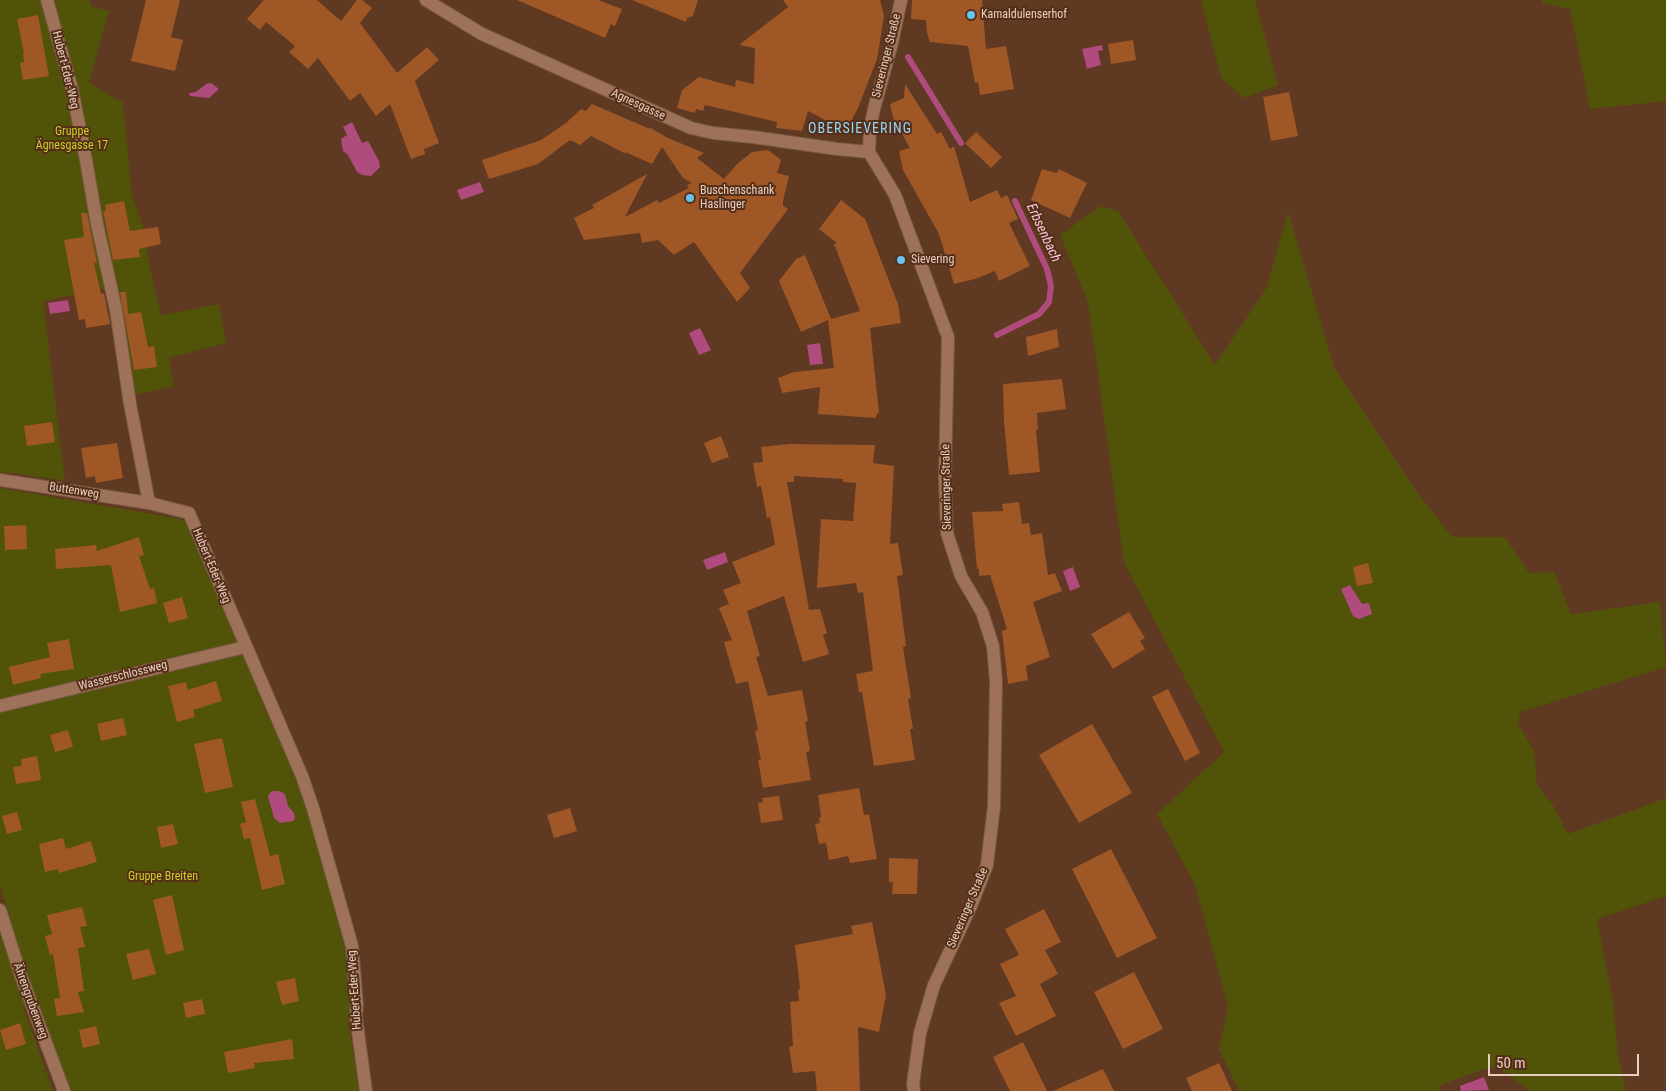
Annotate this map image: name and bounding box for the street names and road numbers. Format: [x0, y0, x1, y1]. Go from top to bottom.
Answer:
street label: Sieveringer Straße [870, 12, 904, 100]
street label: Hubert-Eder-Weg [48, 30, 82, 110]
street label: Agnesgasse [609, 86, 667, 124]
street label: Sieveringer Straße [939, 444, 955, 530]
street label: Buttenweg [48, 480, 100, 502]
street label: Hubert-Eder-Weg [189, 526, 233, 606]
street label: Wasserschlossweg [77, 658, 169, 694]
street label: Sieveringer Straße [945, 866, 991, 950]
street label: Hubert-Eder-Weg [345, 950, 365, 1030]
street label: Ährengrubenweg [10, 961, 50, 1041]

